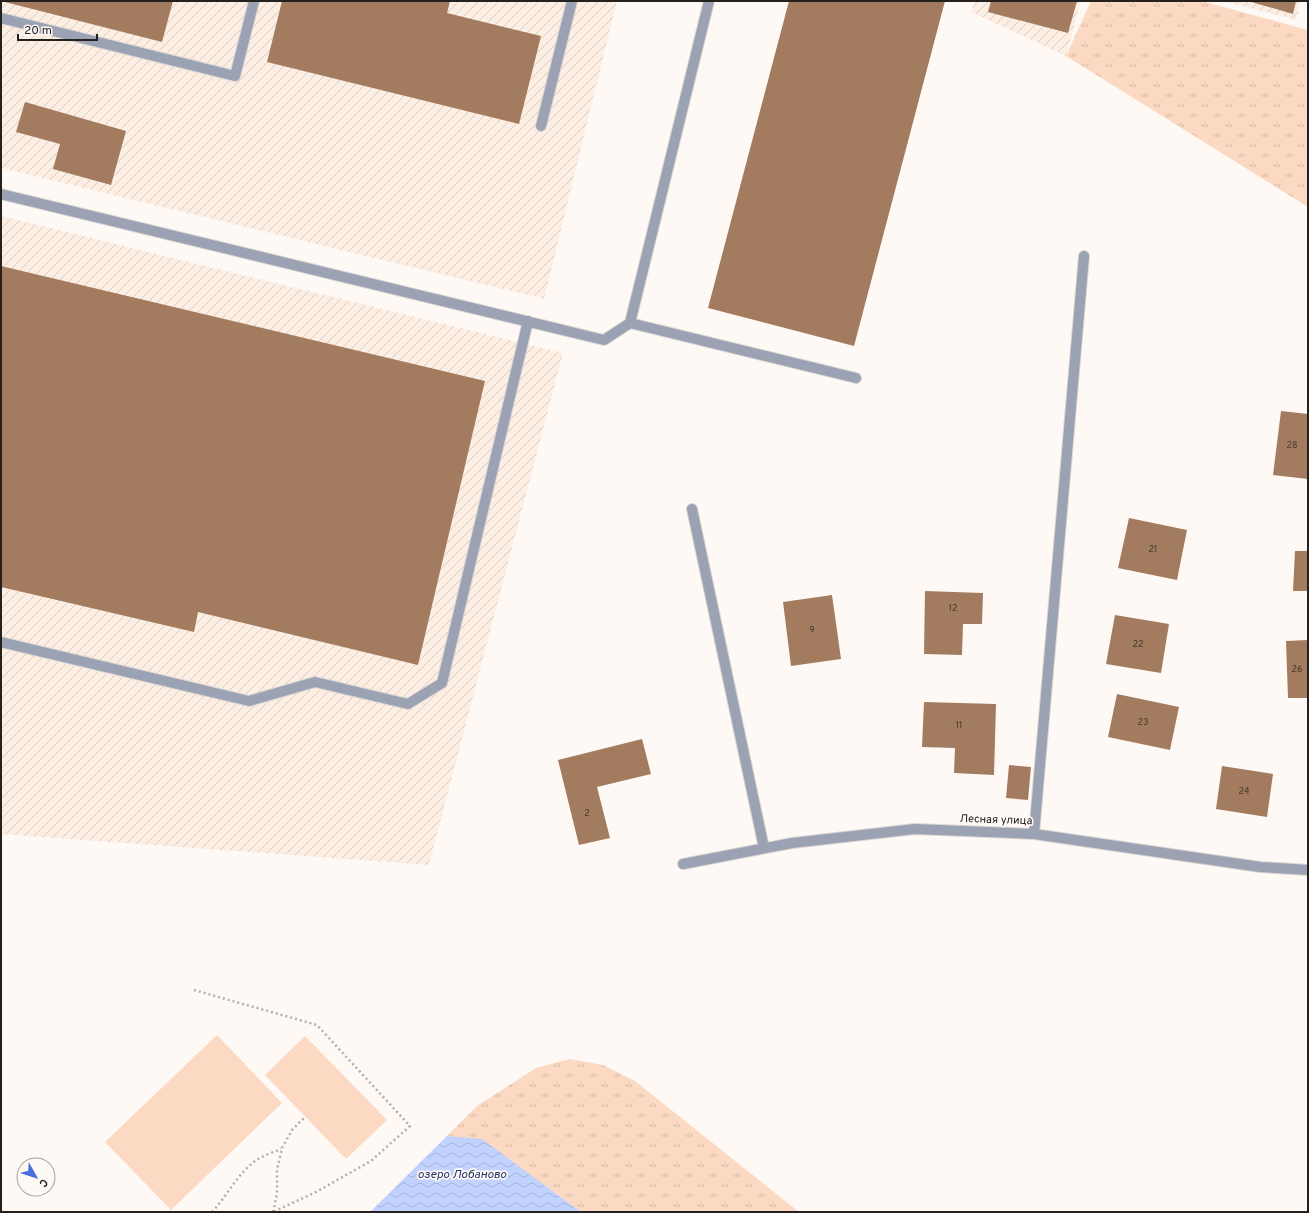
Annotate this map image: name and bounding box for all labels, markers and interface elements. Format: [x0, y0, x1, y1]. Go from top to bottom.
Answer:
scale bar [18, 16, 97, 42]
text: 20 m [24, 23, 52, 39]
house number: 28 [1286, 440, 1298, 451]
house number: 21 [1149, 544, 1157, 555]
house number: 12 [949, 603, 957, 614]
house number: 9 [809, 625, 815, 636]
house number: 22 [1132, 639, 1144, 650]
house number: 26 [1292, 664, 1302, 675]
house number: 23 [1138, 717, 1148, 728]
house number: 11 [956, 720, 962, 731]
house number: 24 [1238, 786, 1250, 797]
house number: 2 [584, 808, 590, 819]
street label: Лесная улица [959, 812, 1033, 828]
north arrow [16, 1157, 56, 1197]
water label: озеро Лобаново [418, 1167, 507, 1183]
text: С [35, 1176, 51, 1190]

